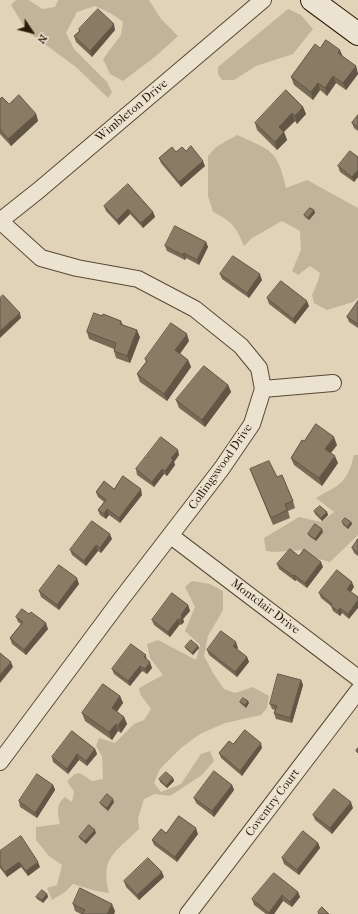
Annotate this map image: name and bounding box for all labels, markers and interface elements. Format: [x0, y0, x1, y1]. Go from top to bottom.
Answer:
north arrow [12, 12, 52, 52]
text: N [35, 32, 50, 46]
street label: Wimbleton Drive [93, 77, 171, 145]
street label: Collingswood Drive [186, 421, 256, 513]
street label: Montclair Drive [228, 576, 302, 638]
street label: Coventry Court [243, 766, 303, 840]

